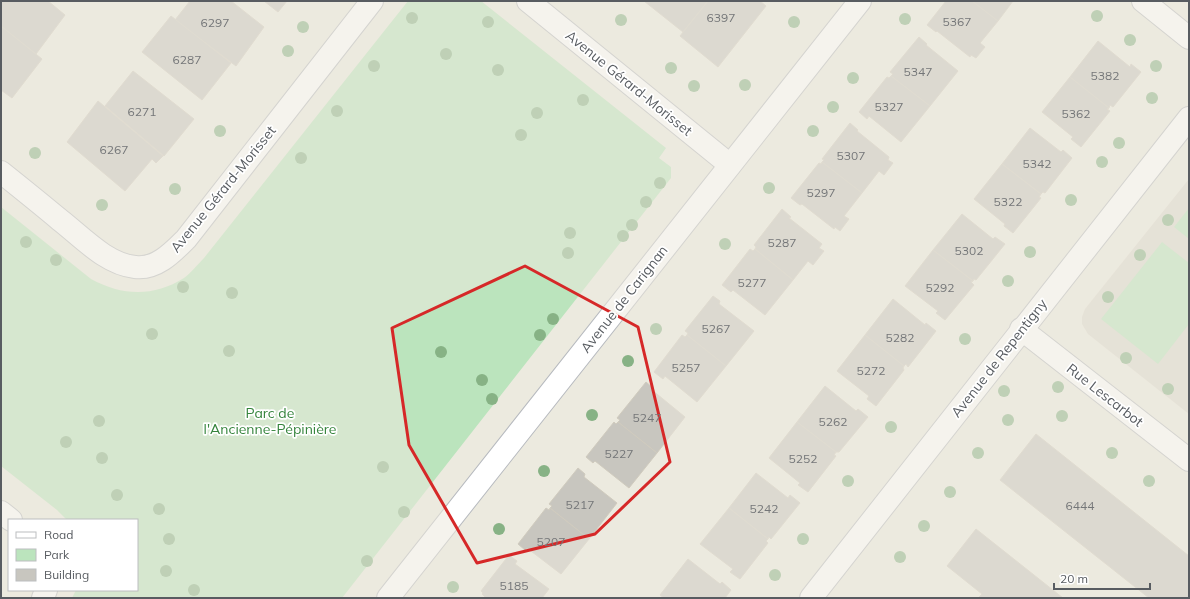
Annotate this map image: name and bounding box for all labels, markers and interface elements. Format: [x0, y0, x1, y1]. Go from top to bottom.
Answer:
house number: 6397 [707, 10, 735, 25]
house number: 5367 [943, 14, 971, 29]
house number: 6297 [201, 15, 229, 30]
street label: Avenue Gérard-Morisset [562, 26, 696, 140]
house number: 6287 [173, 52, 201, 67]
house number: 5347 [904, 64, 932, 79]
house number: 5382 [1091, 68, 1119, 83]
house number: 5327 [875, 99, 903, 114]
house number: 6271 [128, 104, 156, 119]
house number: 5362 [1062, 106, 1090, 121]
street label: Avenue Gérard-Morisset [166, 122, 280, 256]
house number: 6267 [100, 142, 128, 157]
house number: 5307 [837, 148, 865, 163]
house number: 5342 [1023, 156, 1051, 171]
house number: 5297 [807, 185, 835, 200]
house number: 5322 [994, 194, 1022, 209]
house number: 5287 [768, 235, 796, 250]
street label: Avenue de Carignan [576, 242, 672, 356]
house number: 5302 [955, 243, 983, 258]
house number: 5277 [738, 275, 766, 290]
house number: 5292 [926, 280, 954, 295]
street label: Avenue de Repentigny [947, 295, 1051, 421]
house number: 5267 [702, 321, 730, 336]
house number: 5282 [886, 330, 914, 345]
street label: Rue Lescarbot [1063, 359, 1147, 431]
house number: 5257 [672, 360, 700, 375]
house number: 5272 [857, 363, 885, 378]
park label: Parc de l'Ancienne-Pépinière [204, 404, 336, 438]
house number: 5247 [633, 410, 661, 425]
house number: 5262 [819, 414, 847, 429]
house number: 5227 [605, 446, 633, 461]
house number: 5252 [789, 451, 817, 466]
house number: 5217 [566, 497, 594, 512]
house number: 6444 [1066, 498, 1094, 513]
house number: 5242 [750, 501, 778, 516]
legend [8, 519, 138, 591]
text: Road [44, 527, 73, 542]
house number: 5207 [537, 534, 565, 549]
text: Park [44, 547, 70, 562]
scale bar [1054, 565, 1150, 591]
text: Building [44, 567, 89, 582]
text: 20 m [1060, 571, 1088, 586]
house number: 5185 [500, 578, 528, 593]

